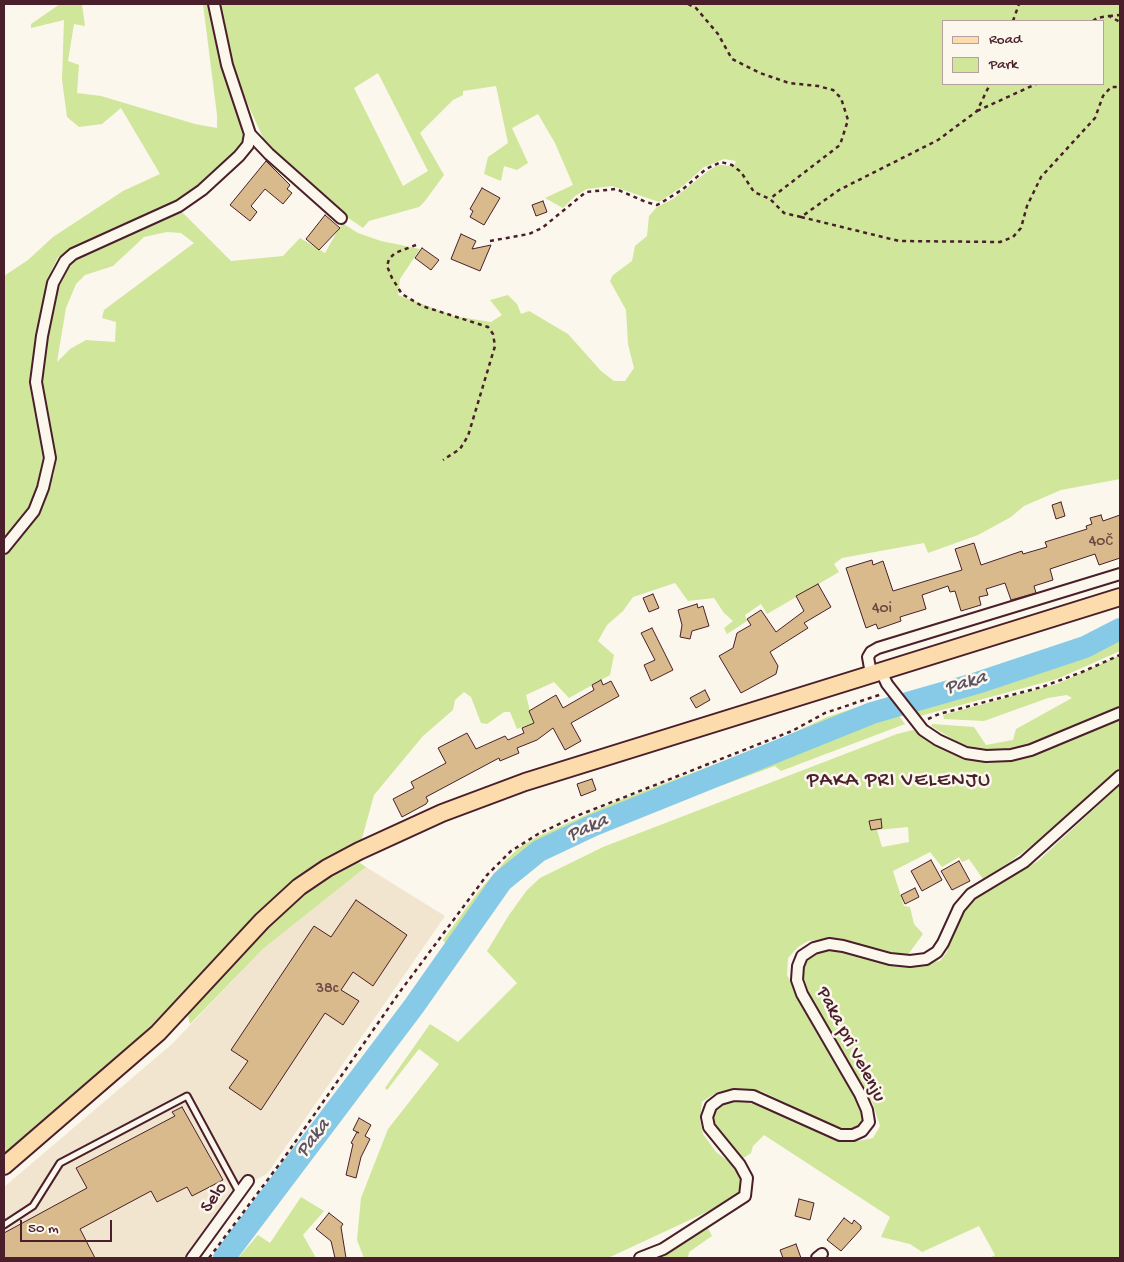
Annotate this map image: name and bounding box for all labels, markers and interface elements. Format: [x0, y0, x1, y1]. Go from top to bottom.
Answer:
legend [942, 20, 1104, 85]
text: Road [989, 31, 1022, 49]
text: Park [989, 56, 1018, 74]
house number: 40č [1089, 533, 1113, 553]
house number: 40i [872, 600, 892, 620]
water label: Paka [942, 666, 990, 702]
district label: PAKA PRI VELENJU [805, 769, 993, 795]
water label: Paka [564, 809, 612, 849]
house number: 38c [316, 980, 338, 1000]
street label: Paka pri Velenju [810, 984, 890, 1106]
water label: Paka [292, 1115, 336, 1163]
street label: Selo [196, 1178, 234, 1218]
scale bar [22, 1210, 115, 1242]
text: 50 m [28, 1220, 59, 1238]

